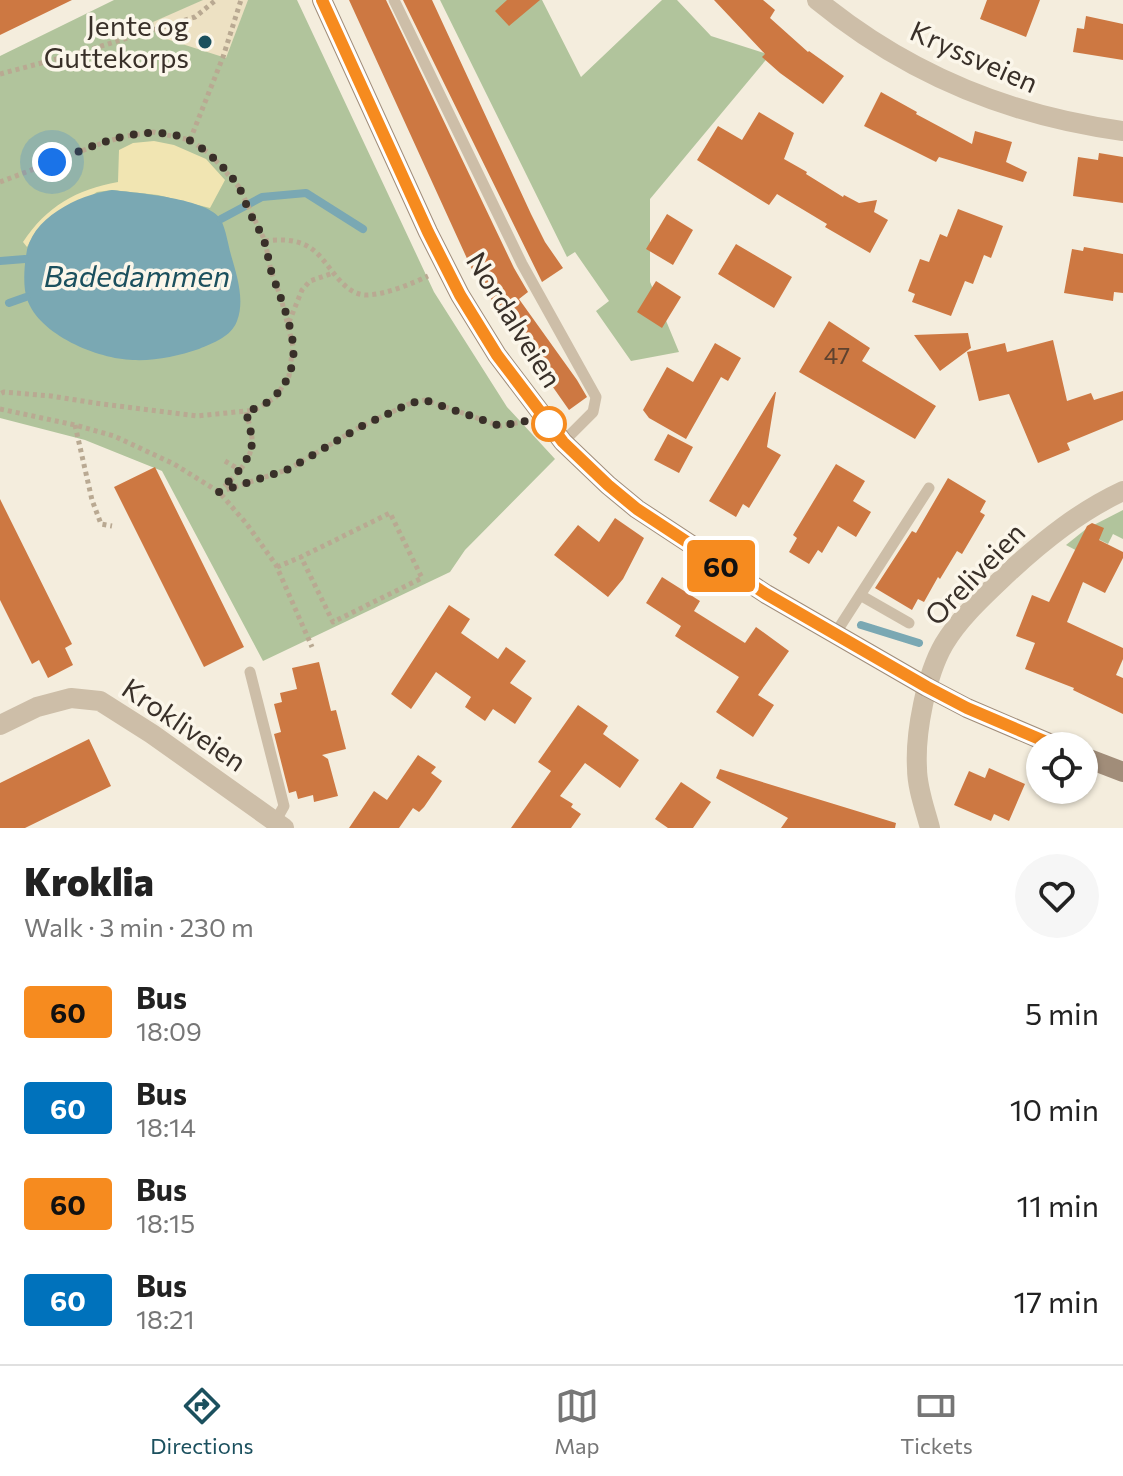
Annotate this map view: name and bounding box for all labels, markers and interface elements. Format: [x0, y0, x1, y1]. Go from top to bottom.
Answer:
place label: Jente og Guttekorps [44, 8, 189, 74]
street label: Kryssveien [905, 13, 1043, 99]
marker: Jente og Guttekorps [196, 33, 214, 51]
your location [32, 142, 72, 182]
street label: Nordalveien [460, 246, 570, 393]
water label: Badedammen [44, 256, 230, 293]
house number: 47 [824, 340, 850, 369]
unlabelled marker [532, 407, 566, 441]
street label: Oreliveien [917, 515, 1031, 632]
line badge: 60 [685, 540, 757, 592]
text: 60 [703, 549, 739, 583]
street label: Krokliveien [116, 670, 253, 778]
map controls [1026, 732, 1098, 804]
button: locate [1026, 732, 1098, 804]
button: heart [1015, 854, 1099, 938]
text: Kroklia [24, 857, 154, 904]
text: Walk · 3 min · 230 m [24, 911, 254, 942]
text: Bus [136, 978, 187, 1015]
text: 5 min [1025, 994, 1099, 1031]
text: 60 [50, 995, 86, 1029]
text: 18:09 [136, 1015, 202, 1046]
text: Bus [136, 1074, 187, 1111]
text: 10 min [1010, 1090, 1099, 1127]
text: 60 [50, 1091, 86, 1125]
text: 18:14 [136, 1111, 196, 1142]
text: Bus [136, 1170, 187, 1207]
text: 11 min [1017, 1186, 1099, 1223]
text: 60 [50, 1187, 86, 1221]
text: 18:15 [136, 1207, 195, 1238]
text: Bus [136, 1266, 187, 1303]
text: 17 min [1014, 1282, 1099, 1319]
text: 60 [50, 1283, 86, 1317]
text: 18:21 [136, 1303, 195, 1334]
tab: Directions [150, 1384, 254, 1459]
tab: Map [554, 1384, 600, 1459]
tab: Tickets [900, 1384, 973, 1459]

